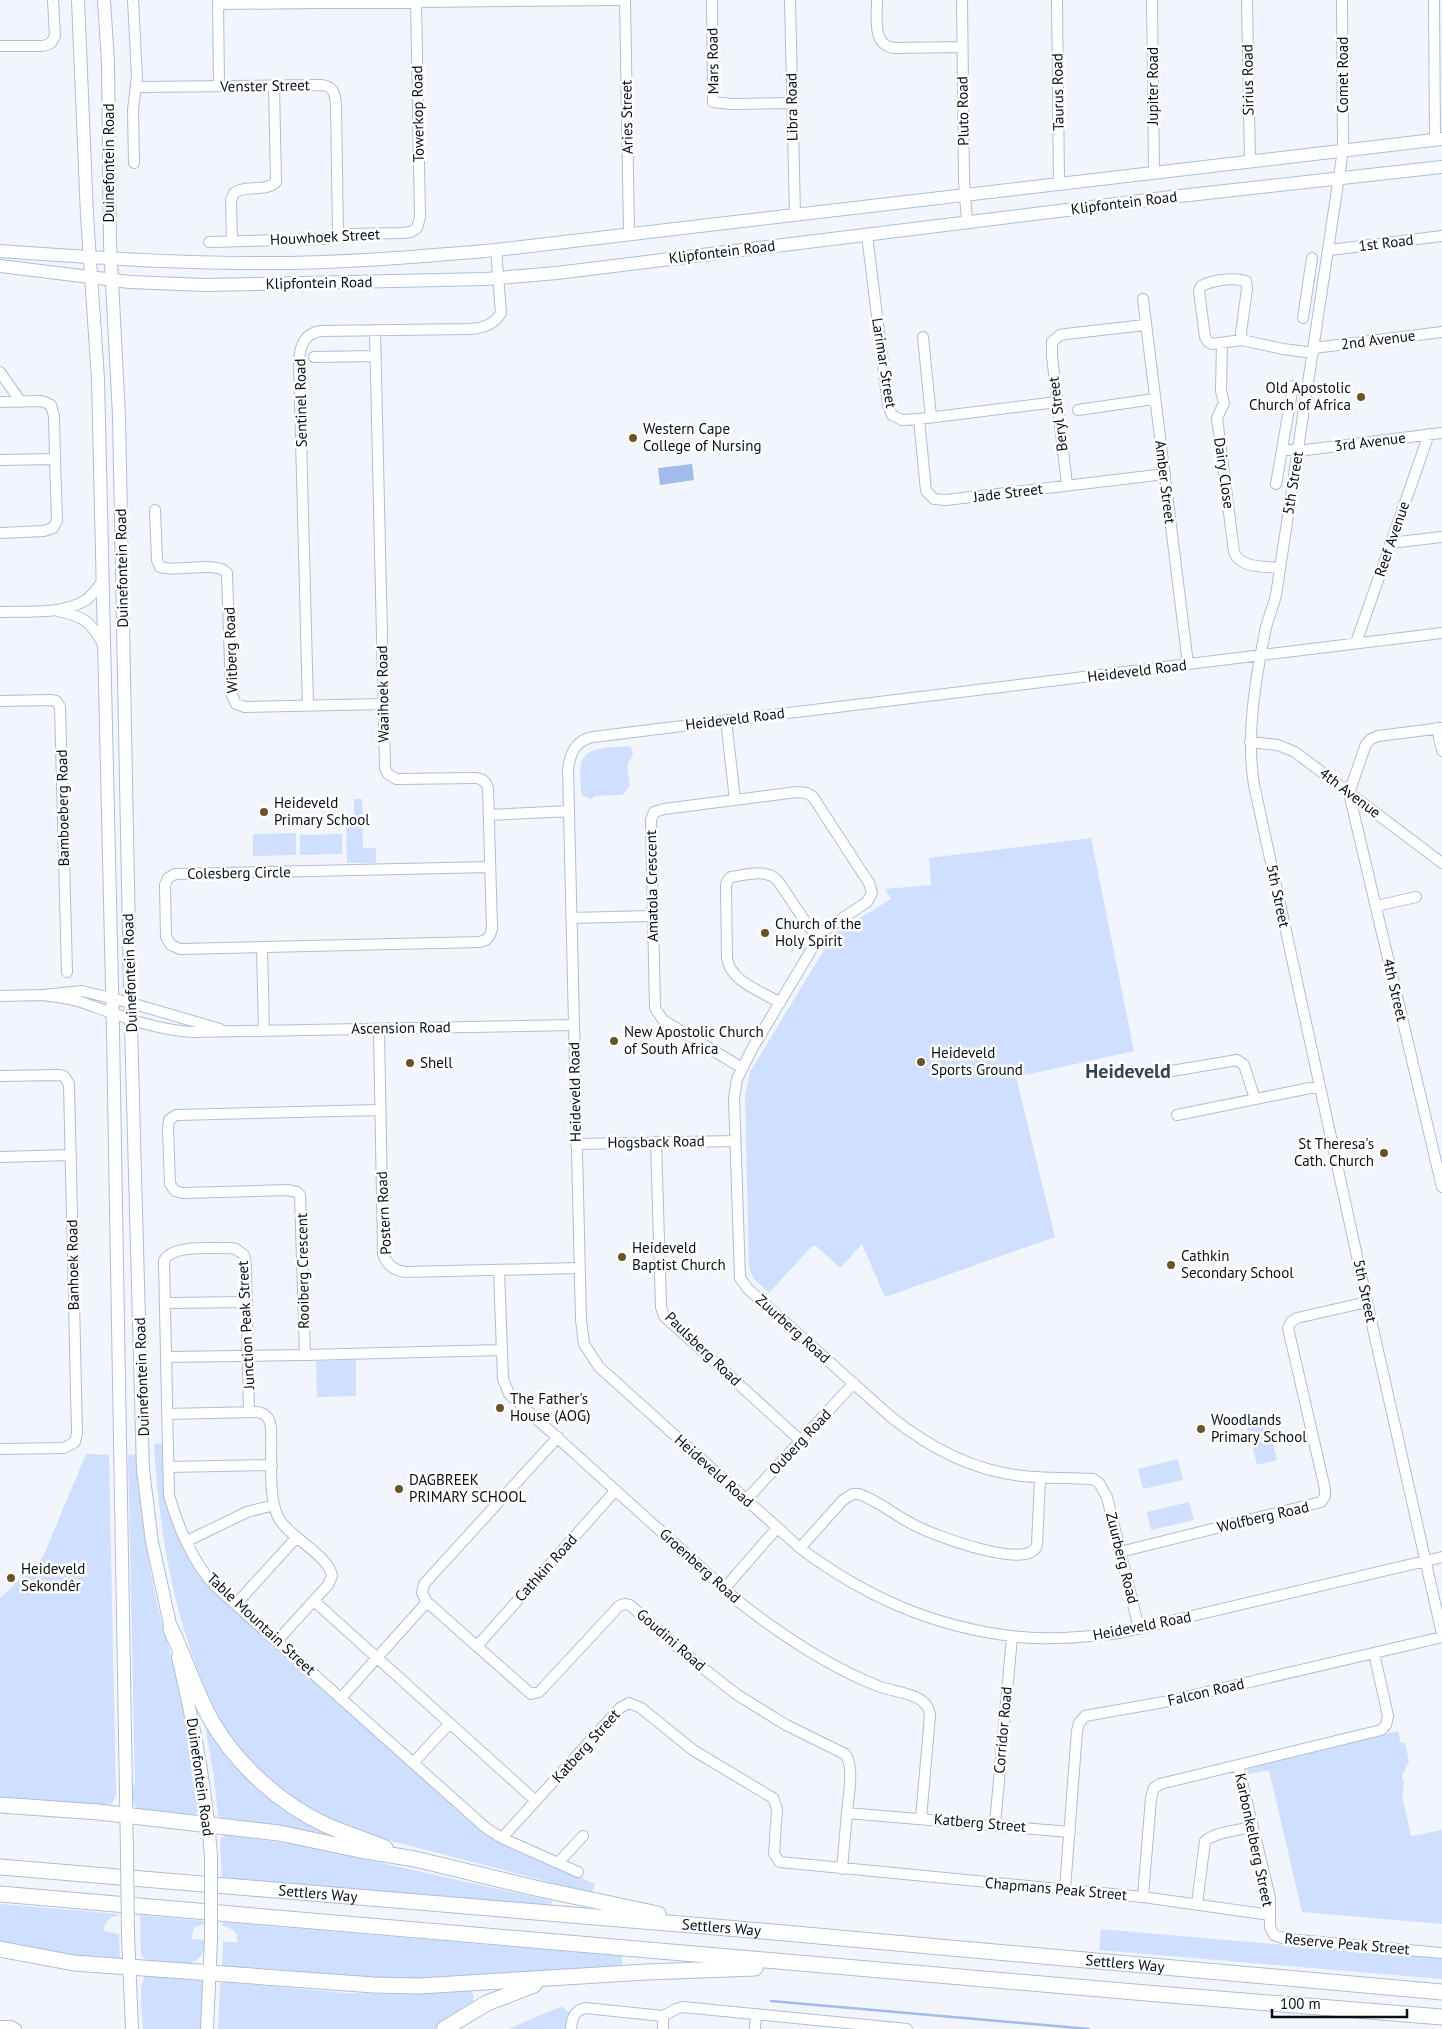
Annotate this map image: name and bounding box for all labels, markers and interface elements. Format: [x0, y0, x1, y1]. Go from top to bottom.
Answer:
street label: Mars Road [702, 28, 723, 94]
street label: Comet Road [1333, 37, 1352, 113]
street label: Sirius Road [1237, 44, 1258, 116]
street label: Jupiter Road [1143, 47, 1162, 126]
street label: Taurus Road [1047, 53, 1068, 131]
street label: Towerkop Road [407, 65, 428, 163]
street label: Libra Road [781, 73, 802, 141]
street label: Venster Street [219, 75, 310, 96]
street label: Pluto Road [952, 76, 973, 146]
street label: Aries Street [616, 80, 637, 154]
street label: Duinefontein Road [99, 103, 118, 223]
street label: Klipfontein Road [1070, 187, 1178, 218]
street label: Houwhoek Street [269, 224, 380, 249]
street label: 1st Road [1357, 230, 1415, 255]
street label: Klipfontein Road [668, 236, 776, 267]
street label: Klipfontein Road [265, 272, 373, 293]
street label: Larimar Street [868, 316, 901, 409]
street label: 2nd Avenue [1340, 326, 1416, 353]
street label: Sentinel Road [290, 358, 311, 448]
street label: Beryl Street [1043, 376, 1072, 453]
place label: Old Apostolic Church of Africa [1249, 378, 1351, 414]
marker: Old Apostolic Church of Africa [1355, 391, 1367, 403]
place label: Western Cape College of Nursing [643, 419, 762, 455]
street label: 3rd Avenue [1333, 428, 1407, 455]
marker: Western Cape College of Nursing [627, 432, 639, 444]
street label: Dairy Close [1210, 436, 1239, 510]
street label: Amber Street [1151, 439, 1180, 525]
street label: 5th Street [1278, 450, 1307, 516]
street label: Jade Street [971, 479, 1044, 506]
street label: Reef Avenue [1370, 499, 1413, 579]
street label: Duinefontein Road [111, 508, 132, 628]
street label: Witberg Road [220, 607, 241, 693]
street label: Waaihoek Road [372, 645, 393, 743]
street label: Heideveld Road [1086, 655, 1188, 686]
street label: Heideveld Road [684, 703, 786, 734]
street label: Bamboeberg Road [52, 749, 73, 867]
street label: 4th Avenue [1316, 763, 1385, 822]
place label: Heideveld Primary School [274, 793, 370, 829]
marker: Heideveld Primary School [258, 806, 270, 818]
street label: Amatola Crescent [641, 830, 662, 942]
street label: Colesberg Circle [187, 862, 291, 883]
street label: 5th Street [1263, 863, 1294, 929]
street label: Duinefontein Road [118, 913, 141, 1033]
place label: Church of the Holy Spirit [775, 914, 862, 950]
marker: Church of the Holy Spirit [759, 927, 771, 939]
street label: 4th Street [1379, 957, 1412, 1023]
street label: Ascension Road [351, 1017, 451, 1038]
place label: New Apostolic Church of South Africa [624, 1022, 764, 1058]
marker: New Apostolic Church of South Africa [608, 1035, 620, 1047]
street label: Heideveld Road [564, 1042, 585, 1142]
place label: Heideveld Sports Ground [931, 1043, 1023, 1079]
place label: Shell [420, 1053, 453, 1072]
marker: Heideveld Sports Ground [915, 1056, 927, 1068]
marker: Shell [404, 1057, 416, 1069]
district label: Heideveld [1085, 1058, 1171, 1084]
street label: Hogsback Road [607, 1131, 705, 1152]
place label: St Theresa's Cath. Church [1294, 1134, 1374, 1170]
marker: St Theresa's Cath. Church [1378, 1147, 1390, 1159]
street label: Postern Road [372, 1171, 395, 1255]
street label: Rooiberg Crescent [292, 1213, 313, 1329]
street label: Banhoek Road [62, 1219, 83, 1311]
place label: Heideveld Baptist Church [632, 1238, 726, 1274]
place label: Cathkin Secondary School [1181, 1246, 1294, 1282]
marker: Heideveld Baptist Church [616, 1251, 628, 1263]
street label: 5th Street [1350, 1258, 1381, 1324]
marker: Cathkin Secondary School [1165, 1259, 1177, 1271]
street label: Junction Peak Street [233, 1260, 258, 1391]
street label: Zuurberg Road [752, 1290, 835, 1367]
street label: Paulsberg Road [661, 1308, 745, 1390]
street label: Duinefontein Road [130, 1317, 153, 1437]
place label: The Father's House (AOG) [510, 1389, 590, 1425]
marker: The Father's House (AOG) [494, 1402, 506, 1414]
street label: Ouberg Road [764, 1405, 835, 1478]
place label: Woodlands Primary School [1211, 1410, 1307, 1446]
marker: Woodlands Primary School [1195, 1423, 1207, 1435]
street label: Heideveld Road [671, 1430, 758, 1511]
place label: DAGBREEK PRIMARY SCHOOL [409, 1470, 526, 1506]
marker: DAGBREEK PRIMARY SCHOOL [393, 1483, 405, 1495]
street label: Wolfberg Road [1215, 1497, 1311, 1536]
street label: Zuurberg Road [1102, 1510, 1143, 1606]
street label: Groenberg Road [656, 1524, 745, 1607]
street label: Cathkin Road [510, 1530, 581, 1605]
place label: Heideveld Sekondêr [21, 1559, 85, 1595]
street label: Table Mountain Street [203, 1568, 320, 1679]
marker: Heideveld Sekondêr [5, 1572, 17, 1584]
street label: Goudini Road [633, 1604, 710, 1675]
street label: Heideveld Road [1091, 1607, 1193, 1644]
street label: Falcon Road [1166, 1673, 1246, 1710]
street label: Corridor Road [989, 1686, 1016, 1774]
street label: Katberg Street [548, 1705, 624, 1786]
street label: Duinefontein Road [183, 1717, 218, 1837]
street label: Karbonkelberg Street [1231, 1771, 1278, 1908]
street label: Katberg Street [933, 1809, 1027, 1836]
street label: Chapmans Peak Street [984, 1873, 1128, 1904]
street label: Settlers Way [278, 1880, 358, 1906]
street label: Settlers Way [681, 1914, 762, 1940]
street label: Reserve Peak Street [1284, 1929, 1410, 1958]
street label: Settlers Way [1085, 1950, 1165, 1976]
scale bar [1272, 1986, 1407, 2018]
text: 100 m [1280, 1994, 1321, 2013]

